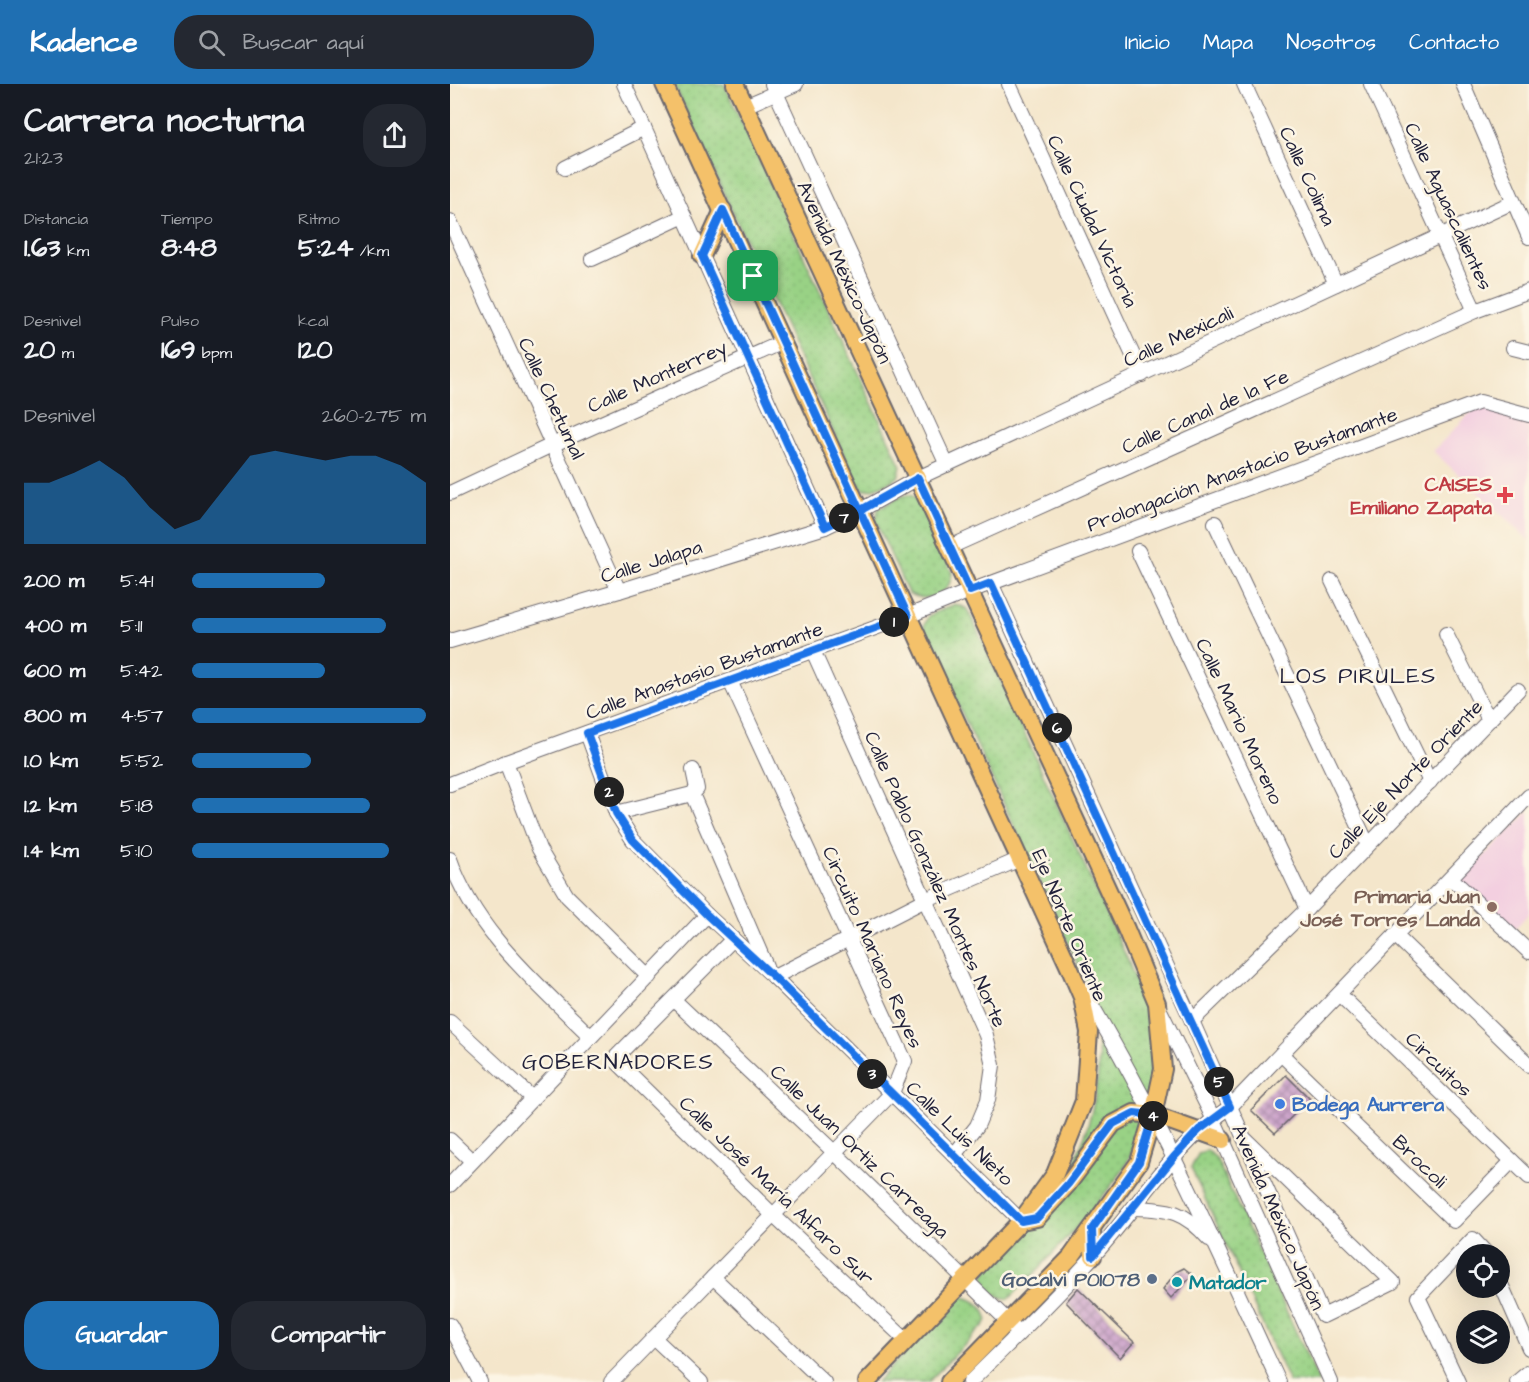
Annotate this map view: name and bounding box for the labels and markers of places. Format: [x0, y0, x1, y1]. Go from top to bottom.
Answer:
pin [727, 250, 778, 301]
place label: CAISES Emiliano Zapata [1351, 471, 1493, 522]
marker: CAISES Emiliano Zapata [1496, 486, 1514, 504]
pin: 7 [829, 503, 859, 533]
pin: 1 [879, 607, 909, 637]
pin: 6 [1042, 713, 1072, 743]
pin: 2 [594, 777, 624, 807]
place label: Primaria Juan José Torres Landa [1299, 883, 1481, 934]
marker: Primaria Juan José Torres Landa [1485, 900, 1499, 914]
pin: 3 [857, 1059, 887, 1089]
pin: 5 [1204, 1067, 1234, 1097]
place label: Bodega Aurrera [1292, 1091, 1445, 1120]
marker: Bodega Aurrera [1273, 1097, 1287, 1111]
pin: 4 [1138, 1101, 1168, 1131]
place label: Gocalvi P01078 [1002, 1266, 1140, 1294]
place label: Matador [1189, 1269, 1267, 1297]
marker: Gocalvi P01078 [1145, 1272, 1159, 1286]
marker: Matador [1170, 1275, 1184, 1289]

